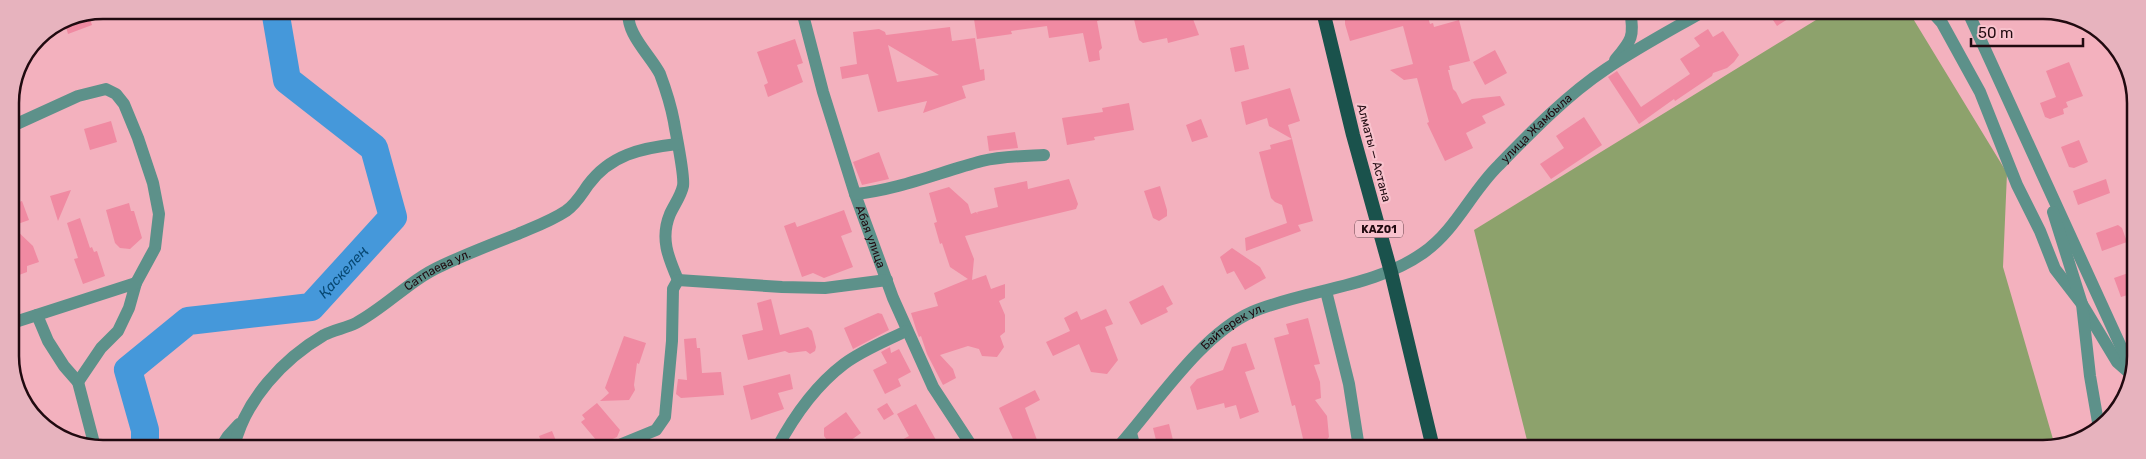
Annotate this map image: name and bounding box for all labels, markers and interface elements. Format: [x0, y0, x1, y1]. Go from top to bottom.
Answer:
scale bar [1971, 15, 2084, 47]
text: 50 m [1978, 24, 2013, 42]
street label: улица Жамбыла [1498, 91, 1575, 166]
street label: Алматы — Астана [1354, 102, 1394, 204]
street label: Абая улица [853, 203, 888, 270]
road number: KАZ01 [1355, 220, 1403, 238]
water label: Қаскелең [315, 242, 371, 302]
street label: Сатпаева ул. [401, 247, 473, 294]
street label: Байтерек ул. [1198, 301, 1266, 353]

